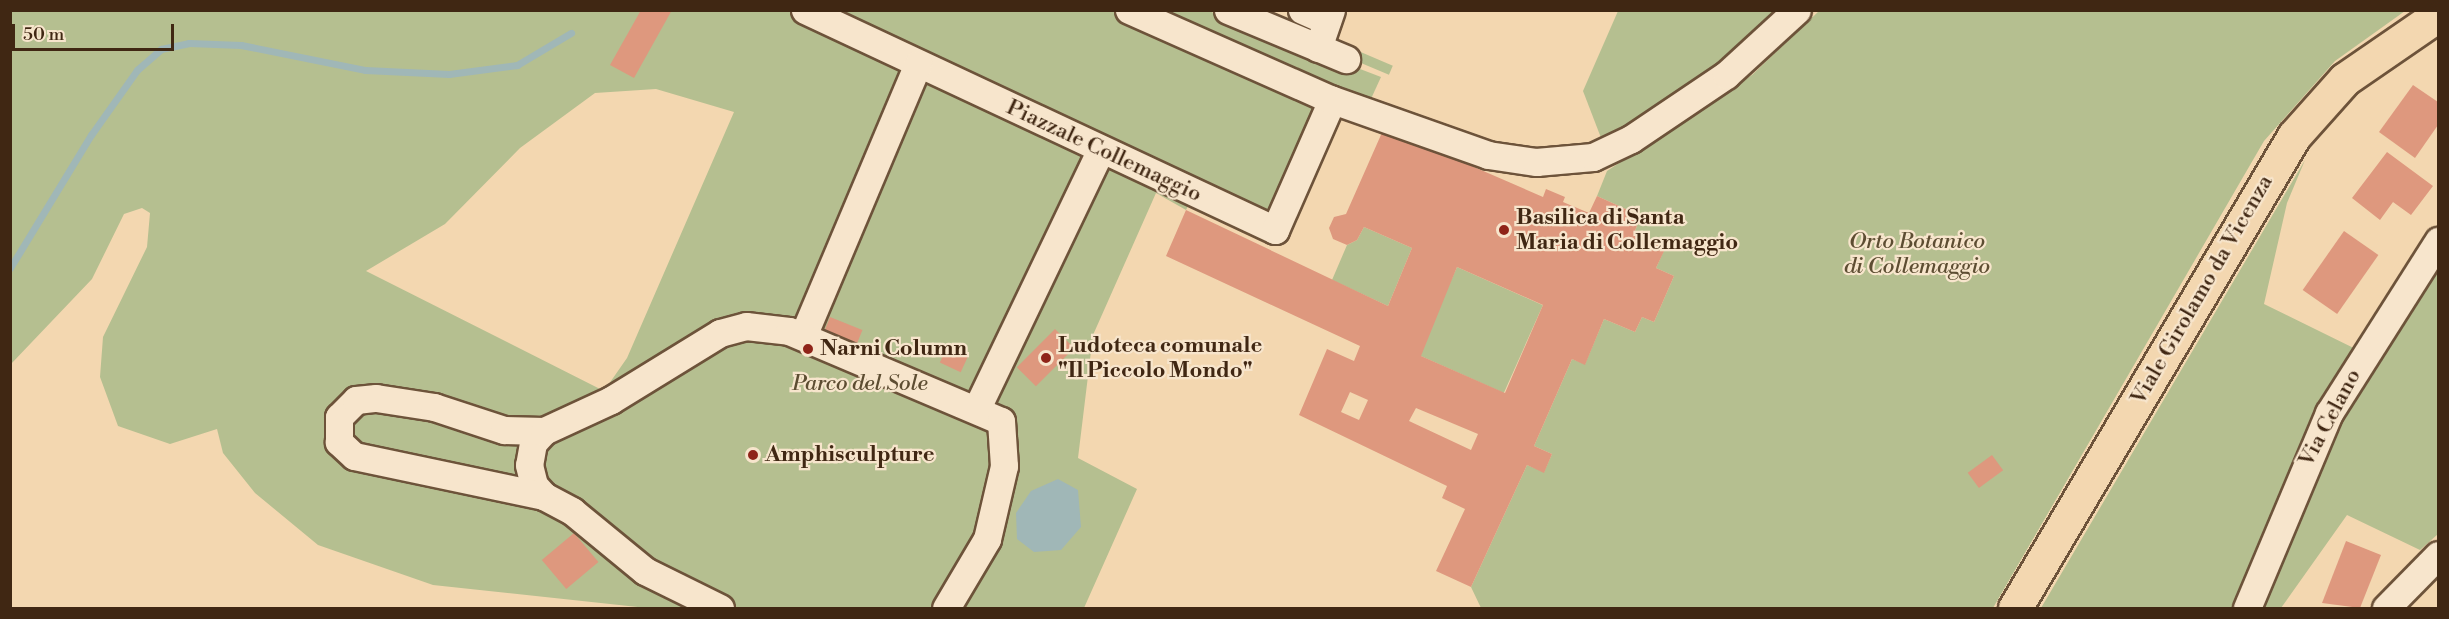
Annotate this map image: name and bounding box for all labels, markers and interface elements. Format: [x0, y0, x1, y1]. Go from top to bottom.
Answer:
scale bar [15, 12, 177, 50]
text: 50 m [23, 23, 64, 46]
street label: Piazzale Collemaggio [1002, 94, 1206, 208]
street label: Viale Girolamo da Vicenza [2125, 170, 2279, 410]
place label: Basilica di Santa Maria di Collemaggio [1516, 204, 1738, 255]
marker: Basilica di Santa Maria di Collemaggio [1497, 223, 1511, 237]
park label: Orto Botanico di Collemaggio [1844, 228, 1990, 280]
place label: Ludoteca comunale "Il Piccolo Mondo" [1058, 332, 1262, 384]
place label: Narni Column [820, 336, 967, 362]
marker: Narni Column [801, 342, 815, 356]
marker: Ludoteca comunale "Il Piccolo Mondo" [1039, 351, 1053, 365]
street label: Via Celano [2293, 365, 2367, 471]
park label: Parco del Sole [792, 371, 928, 397]
place label: Amphisculpture [765, 442, 935, 468]
marker: Amphisculpture [746, 448, 760, 462]

